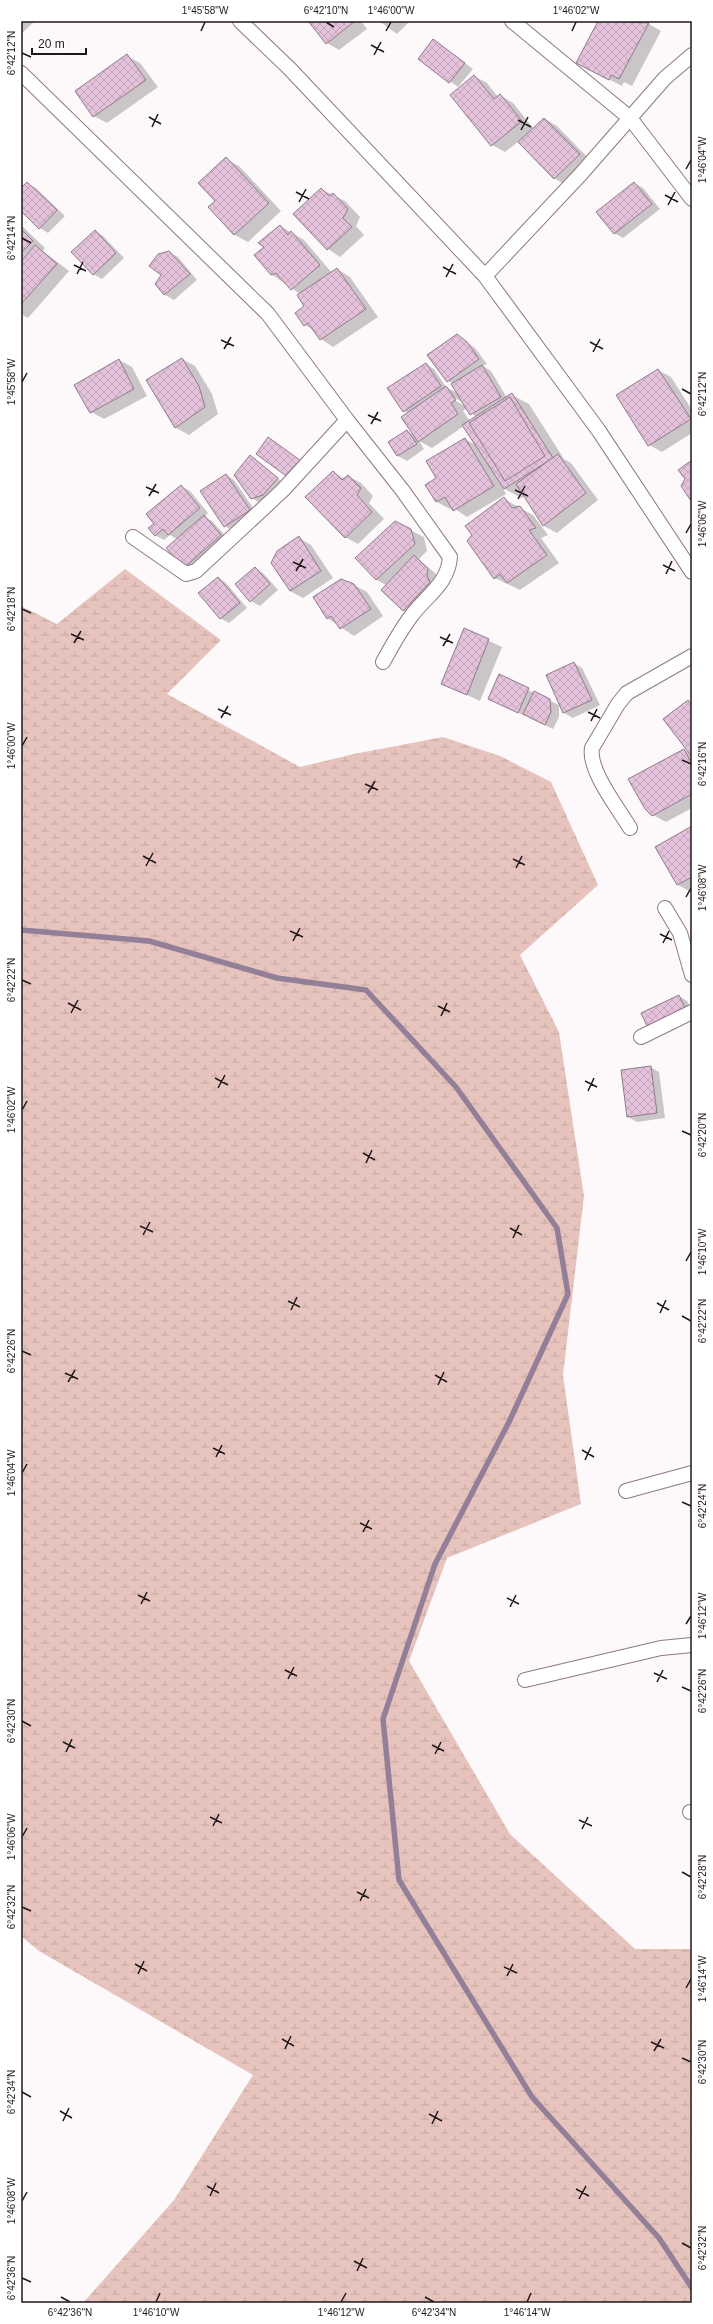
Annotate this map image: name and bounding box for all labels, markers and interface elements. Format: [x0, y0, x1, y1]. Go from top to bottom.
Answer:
text: 1°45'58"W [182, 5, 229, 16]
text: 6°42'10"N [304, 5, 348, 16]
text: 1°46'00"W [368, 5, 415, 16]
text: 1°46'02"W [553, 5, 600, 16]
scale bar [32, 30, 86, 56]
text: 6°42'12"N [6, 31, 17, 75]
text: 20 m [38, 37, 65, 51]
text: 1°46'04"W [697, 136, 708, 183]
text: 6°42'14"N [6, 216, 17, 260]
text: 1°45'58"W [6, 358, 17, 405]
text: 6°42'12"N [697, 372, 708, 416]
text: 1°46'06"W [697, 500, 708, 547]
text: 6°42'18"N [6, 587, 17, 631]
text: 1°46'00"W [6, 722, 17, 769]
text: 6°42'16"N [697, 742, 708, 786]
text: 1°46'08"W [697, 864, 708, 911]
text: 6°42'22"N [6, 958, 17, 1002]
text: 1°46'02"W [6, 1086, 17, 1133]
text: 6°42'20"N [697, 1113, 708, 1157]
text: 1°46'10"W [697, 1228, 708, 1275]
text: 6°42'22"N [697, 1299, 708, 1343]
text: 6°42'26"N [6, 1329, 17, 1373]
text: 1°46'04"W [6, 1449, 17, 1496]
text: 6°42'24"N [697, 1484, 708, 1528]
text: 1°46'12"W [697, 1592, 708, 1639]
text: 6°42'26"N [697, 1669, 708, 1713]
text: 6°42'30"N [6, 1699, 17, 1743]
text: 1°46'06"W [6, 1813, 17, 1860]
text: 6°42'28"N [697, 1855, 708, 1899]
text: 6°42'32"N [6, 1885, 17, 1929]
text: 1°46'14"W [697, 1955, 708, 2002]
text: 6°42'30"N [697, 2040, 708, 2084]
text: 6°42'34"N [6, 2070, 17, 2114]
text: 1°46'08"W [6, 2177, 17, 2224]
text: 6°42'32"N [697, 2226, 708, 2270]
text: 6°42'36"N [6, 2256, 17, 2300]
text: 6°42'36"N [48, 2307, 92, 2318]
text: 1°46'10"W [133, 2307, 180, 2318]
text: 1°46'12"W [318, 2307, 365, 2318]
text: 6°42'34"N [412, 2307, 456, 2318]
text: 1°46'14"W [504, 2307, 551, 2318]

